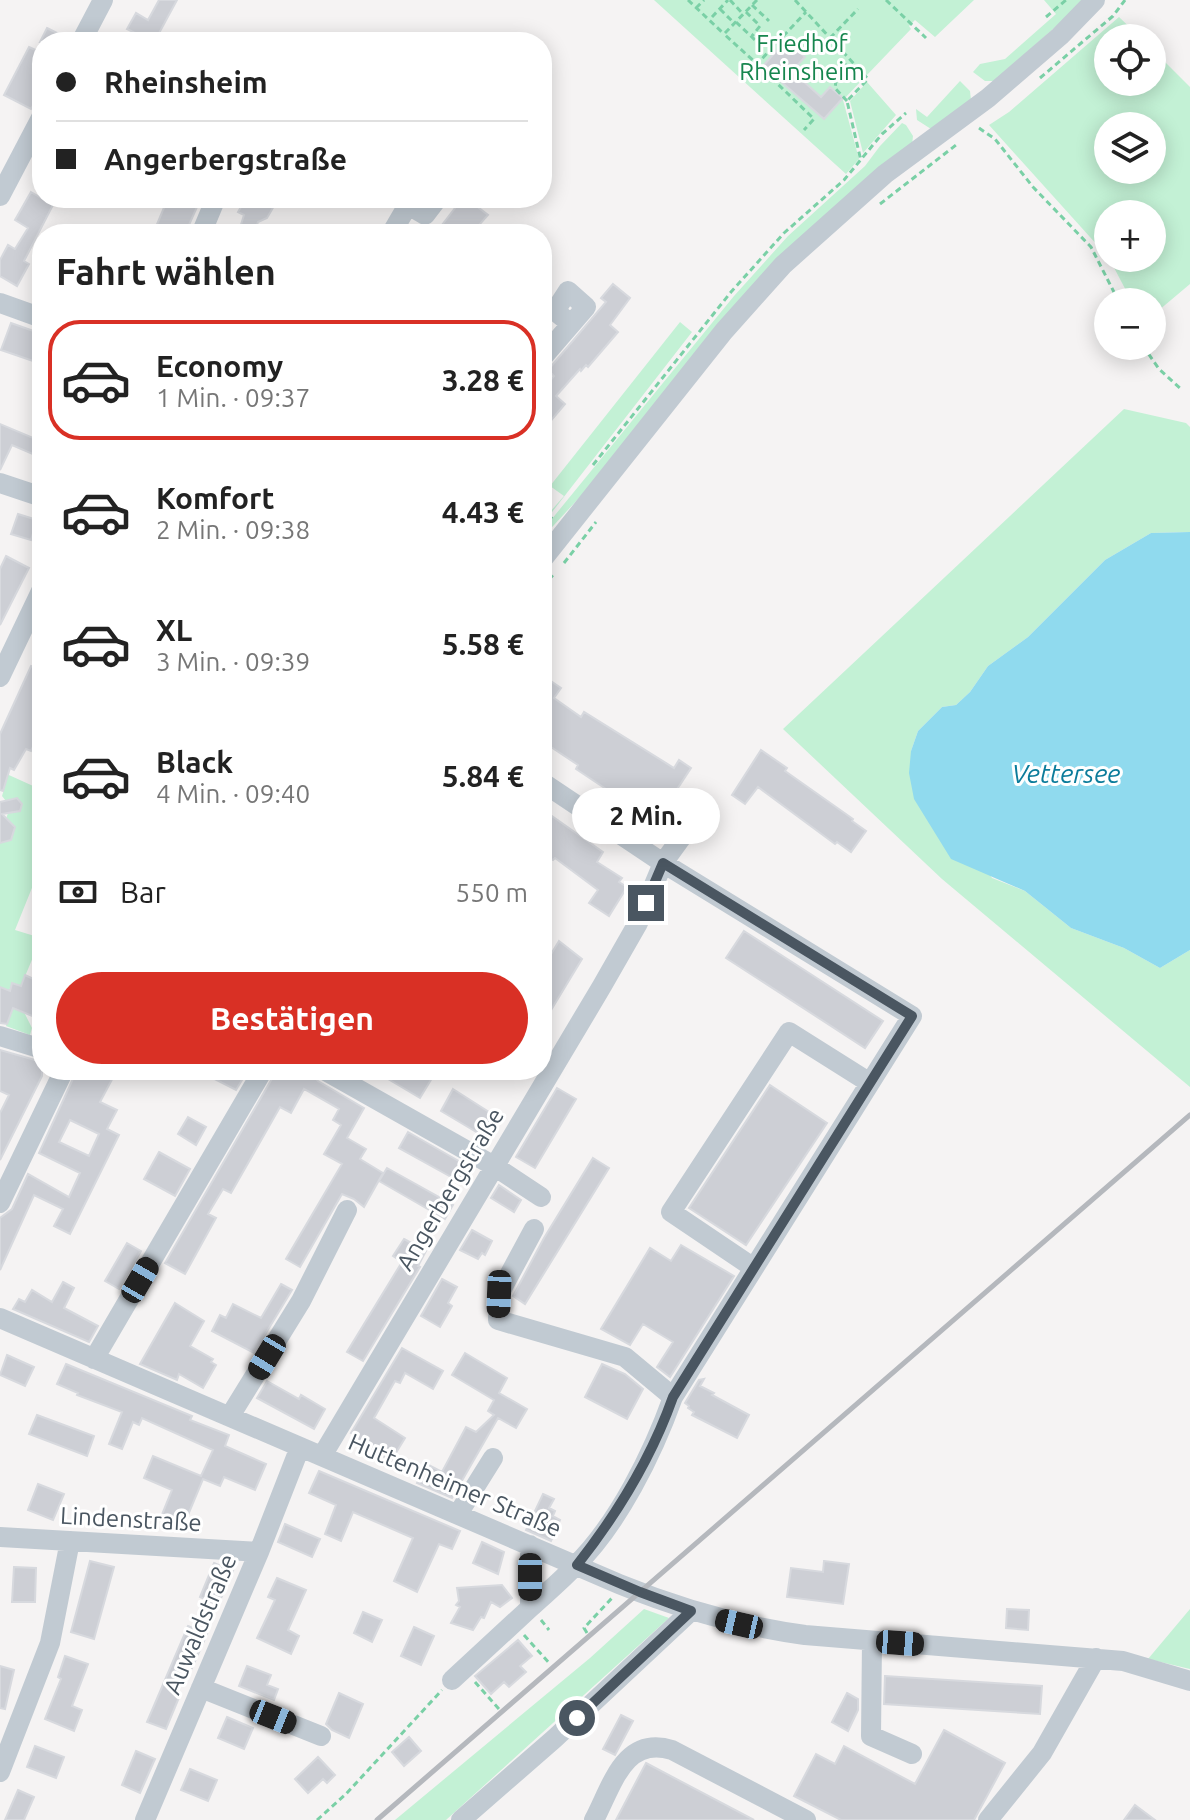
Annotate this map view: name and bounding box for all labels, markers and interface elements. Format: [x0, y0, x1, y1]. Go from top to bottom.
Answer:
map controls [1094, 24, 1166, 360]
button: locate [1094, 24, 1166, 96]
park label: Friedhof Rheinsheim [739, 30, 865, 85]
text: Rheinsheim [104, 65, 268, 99]
button: layers [1094, 112, 1166, 184]
text: Angerbergstraße [104, 142, 347, 176]
button: + [1094, 200, 1166, 272]
text: Fahrt wählen [56, 251, 276, 292]
button: − [1094, 288, 1166, 360]
icon: car [60, 344, 132, 416]
text: Economy [156, 349, 283, 383]
text: 3.28 € [442, 363, 524, 397]
text: 1 Min. · 09:37 [156, 383, 310, 412]
icon: car [60, 476, 132, 548]
text: Komfort [156, 481, 274, 515]
text: 4.43 € [442, 495, 524, 529]
text: 2 Min. · 09:38 [156, 515, 310, 544]
icon: car [60, 608, 132, 680]
text: XL [156, 613, 192, 647]
text: 5.58 € [442, 627, 524, 661]
text: 3 Min. · 09:39 [156, 647, 310, 676]
icon: car [60, 740, 132, 812]
text: Black [156, 745, 233, 779]
text: 5.84 € [442, 759, 524, 793]
water label: Vettersee [1012, 759, 1120, 788]
text: 4 Min. · 09:40 [156, 779, 310, 808]
callout: 2 Min. [572, 787, 720, 843]
text: 2 Min. [610, 801, 682, 830]
icon: cash [56, 870, 100, 914]
text: Bar [120, 875, 166, 909]
text: 550 m [456, 878, 528, 907]
route end [628, 885, 664, 921]
button: Bestätigen [56, 972, 528, 1064]
street label: Angerbergstraße [391, 1103, 509, 1275]
car [118, 1253, 162, 1307]
car [486, 1270, 512, 1318]
car [244, 1330, 290, 1384]
street label: Huttenheimer Straße [344, 1428, 566, 1542]
street label: Lindenstraße [60, 1502, 202, 1536]
street label: Auwaldstraße [158, 1550, 242, 1698]
car [518, 1553, 542, 1601]
car [713, 1607, 765, 1641]
car [875, 1629, 925, 1657]
car [246, 1697, 300, 1737]
route start [559, 1700, 595, 1736]

